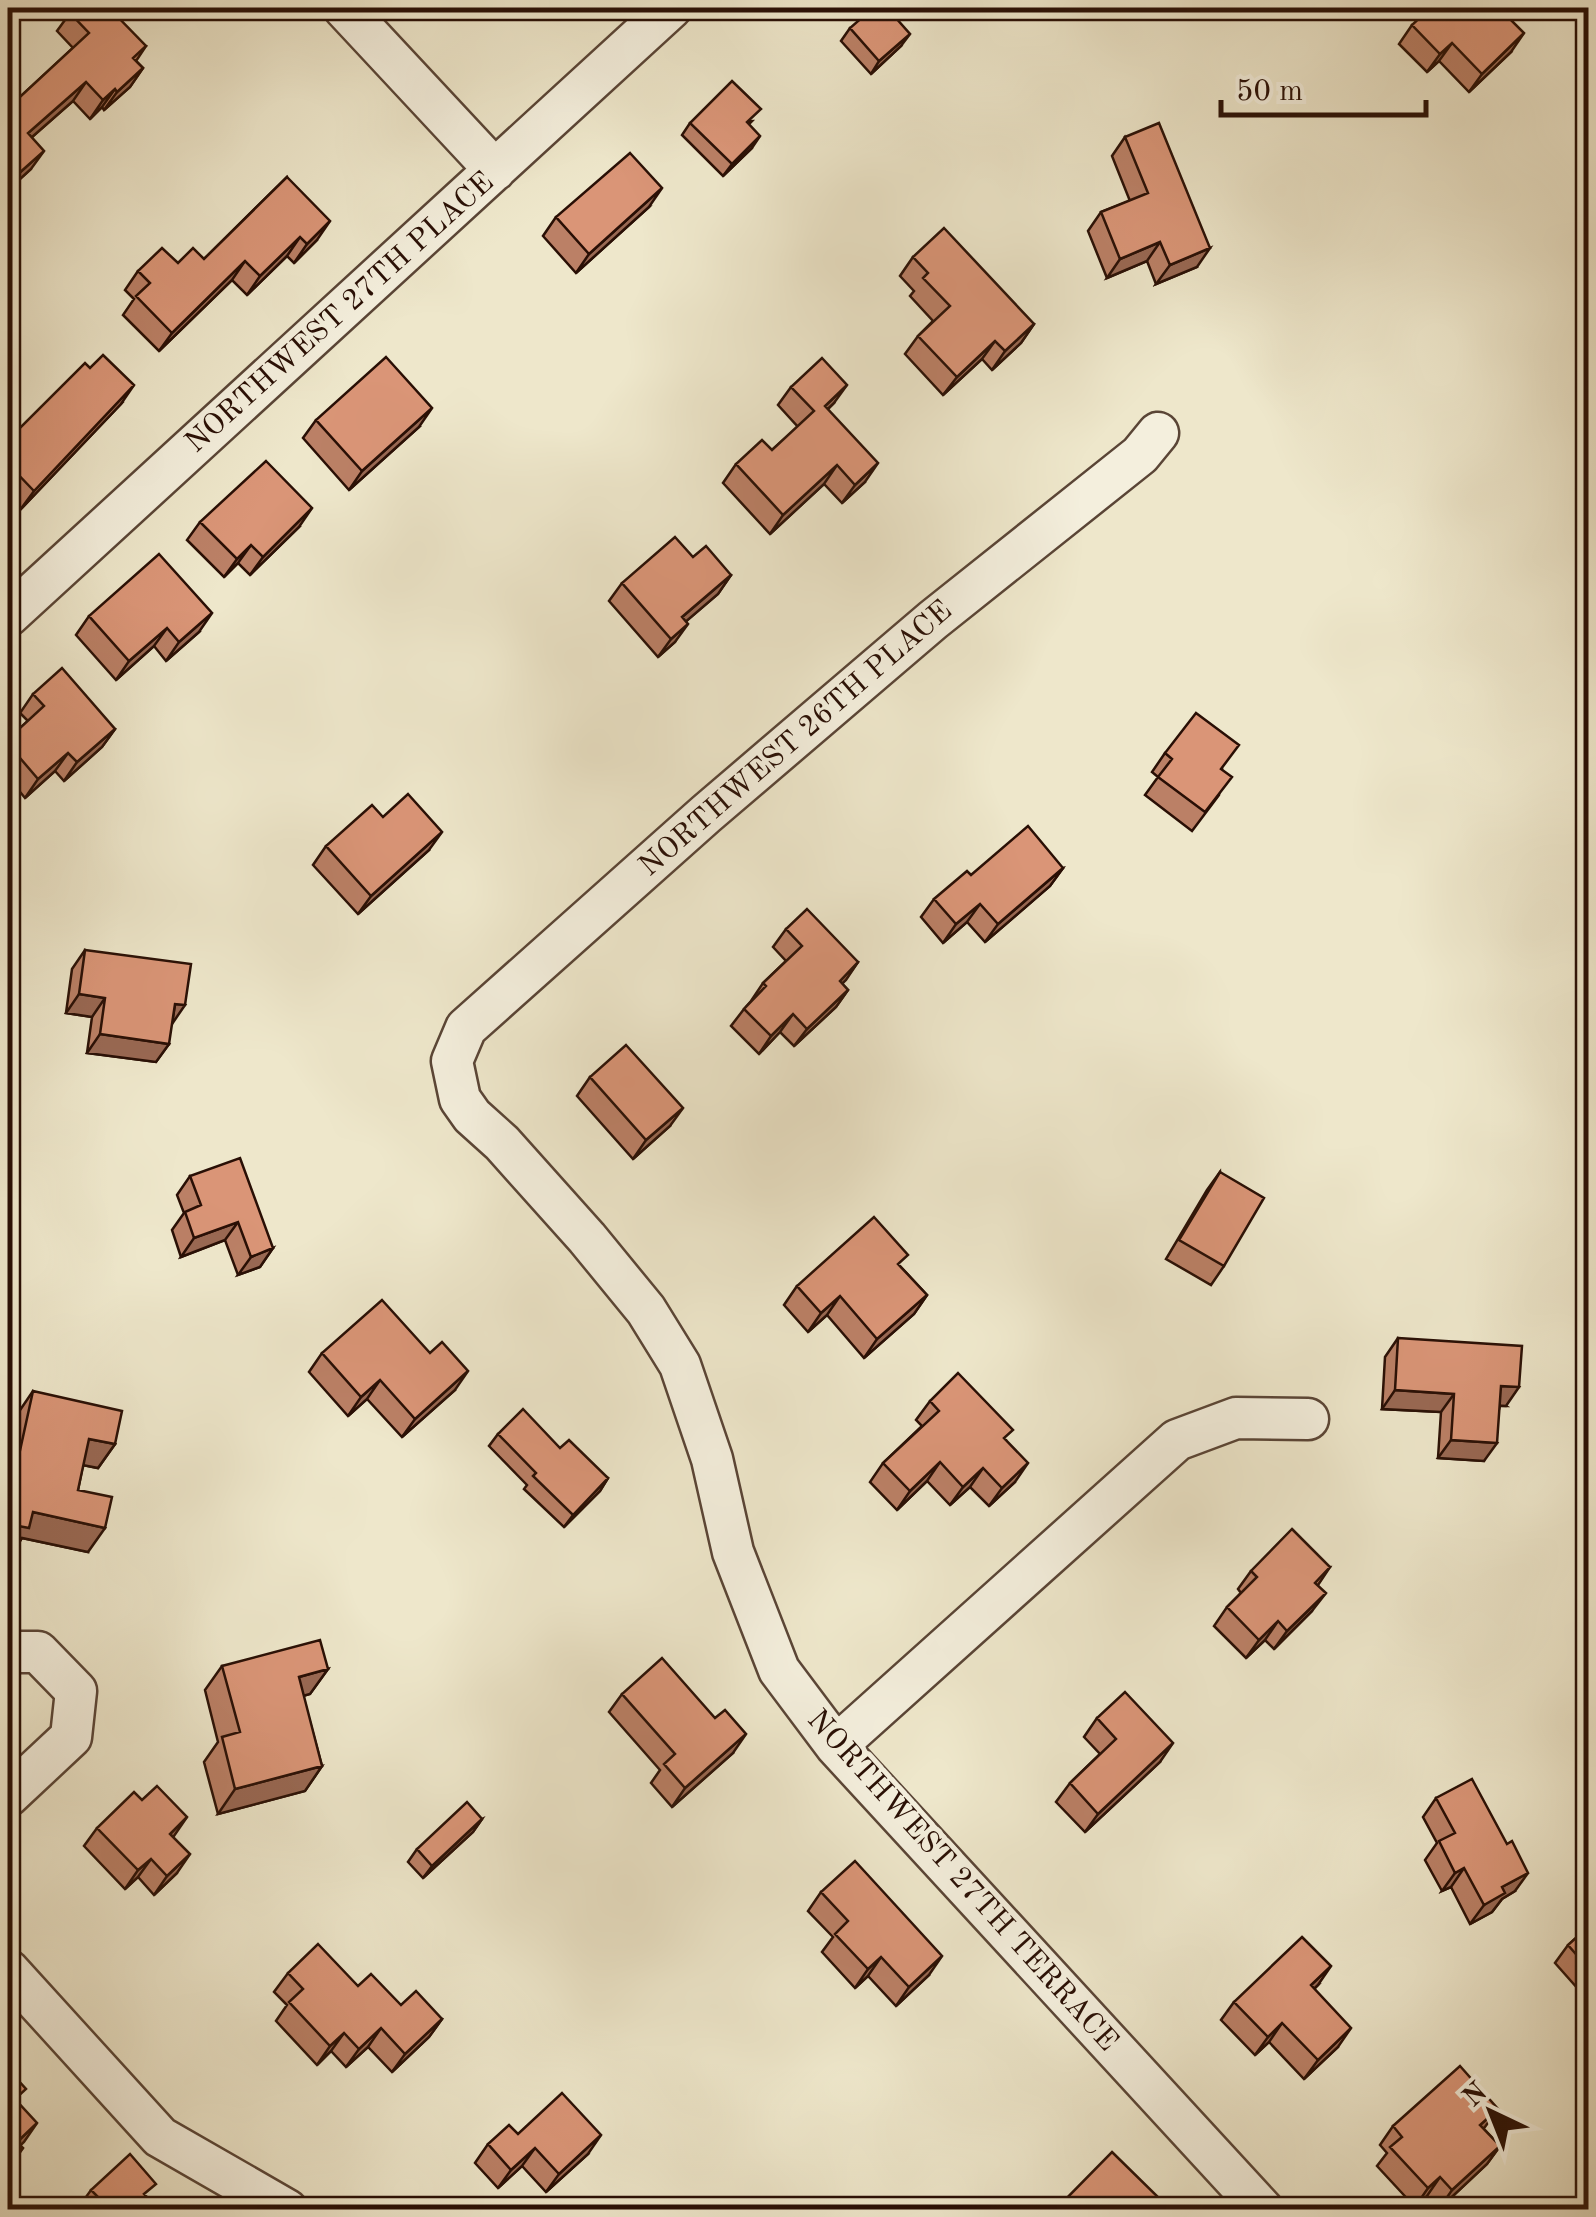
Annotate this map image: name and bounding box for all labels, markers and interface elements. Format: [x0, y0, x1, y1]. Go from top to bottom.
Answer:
scale bar [1221, 55, 1426, 117]
text: 50 m [1236, 77, 1303, 107]
street label: NORTHWEST 27TH PLACE [180, 167, 500, 459]
street label: NORTHWEST 26TH PLACE [634, 596, 958, 882]
street label: NORTHWEST 27TH TERRACE [801, 1705, 1123, 2057]
north arrow [1441, 2062, 1541, 2162]
text: N [1459, 2078, 1494, 2113]

